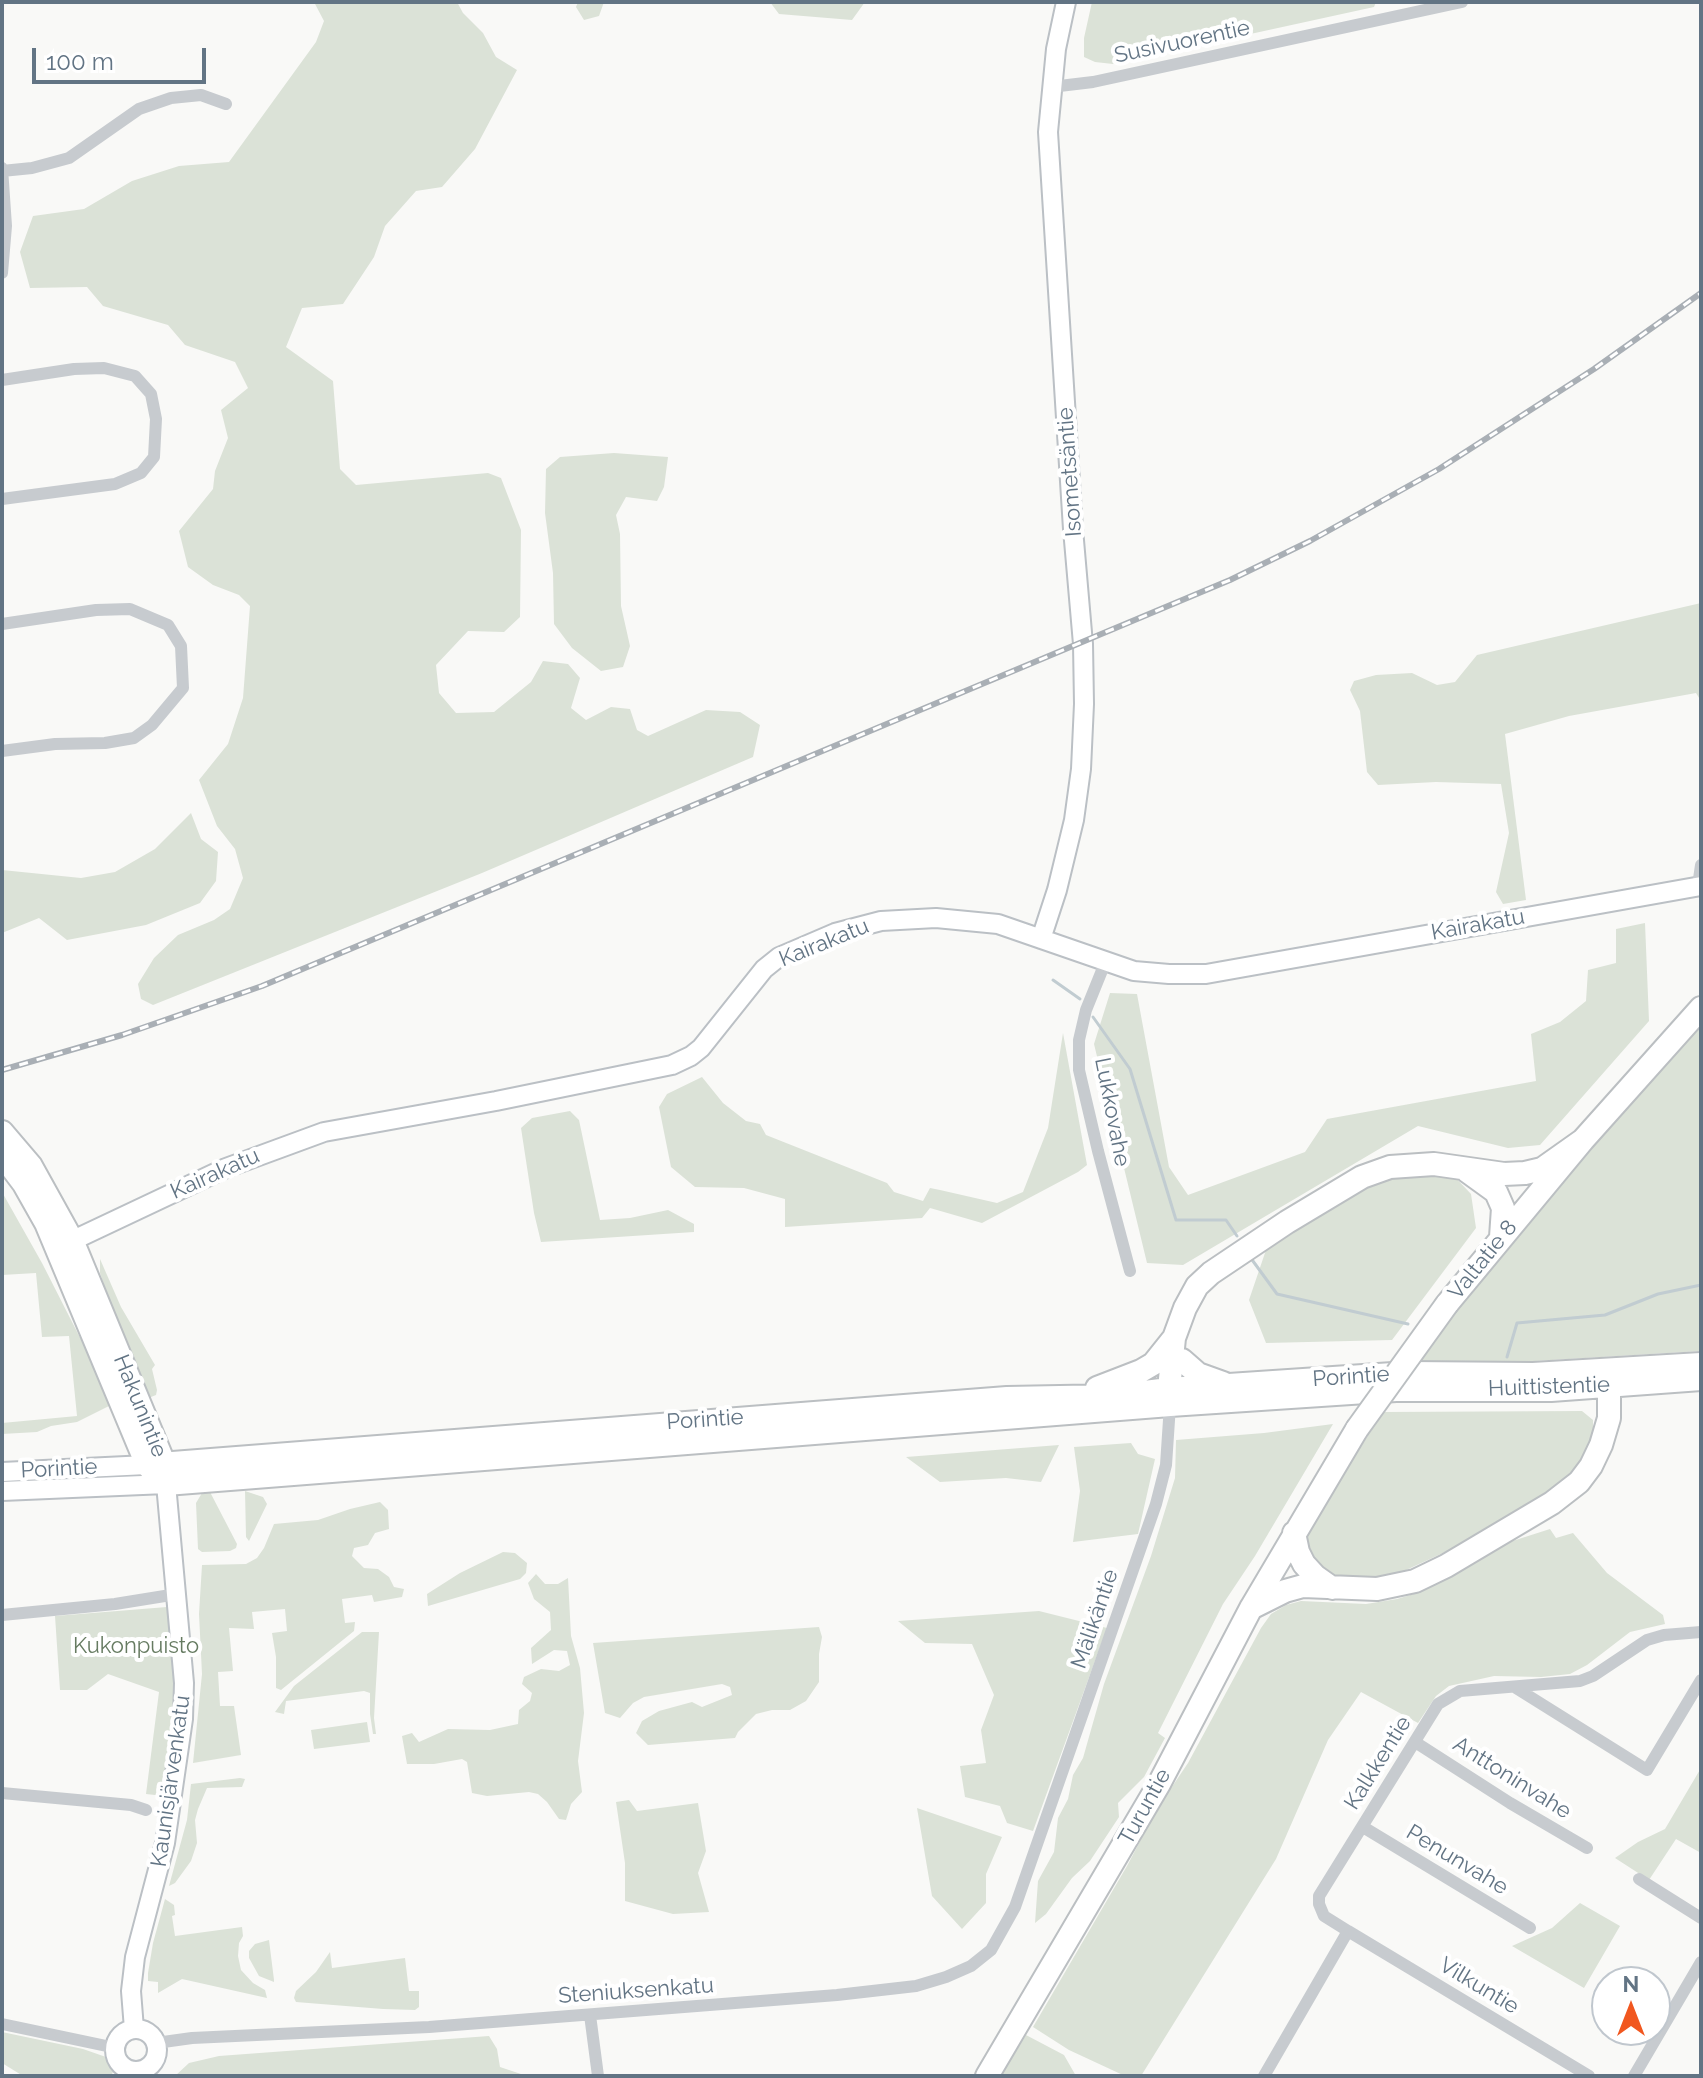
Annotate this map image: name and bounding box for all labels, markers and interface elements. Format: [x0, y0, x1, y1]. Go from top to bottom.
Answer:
street label: Susivuorentie [1112, 15, 1252, 69]
scale bar [36, 32, 210, 82]
text: 100 m [46, 47, 114, 76]
street label: Isometsäntie [1052, 406, 1088, 538]
street label: Kairakatu [1429, 904, 1527, 946]
street label: Kairakatu [775, 913, 873, 973]
street label: Lukkovahe [1089, 1055, 1135, 1169]
street label: Kairakatu [166, 1143, 264, 1205]
street label: Valtatie 8 [1443, 1215, 1523, 1305]
street label: Hakunintie [107, 1351, 173, 1461]
street label: Porintie [1312, 1361, 1390, 1393]
street label: Huittistentie [1488, 1372, 1610, 1402]
street label: Porintie [666, 1404, 744, 1436]
street label: Porintie [20, 1454, 98, 1484]
street label: Mälikäntie [1066, 1566, 1124, 1672]
park label: Kukonpuisto [73, 1633, 199, 1659]
street label: Kaunisjärvenkatu [146, 1693, 196, 1869]
street label: Kalkkentie [1339, 1711, 1417, 1815]
street label: Anttoninvahe [1448, 1731, 1576, 1825]
street label: Turuntie [1113, 1764, 1177, 1850]
street label: Penunvahe [1401, 1819, 1513, 1901]
street label: Vilkuntie [1434, 1952, 1524, 2020]
north arrow [1591, 1966, 1671, 2046]
text: N [1623, 1971, 1639, 1997]
street label: Steniuksenkatu [557, 1972, 715, 2010]

